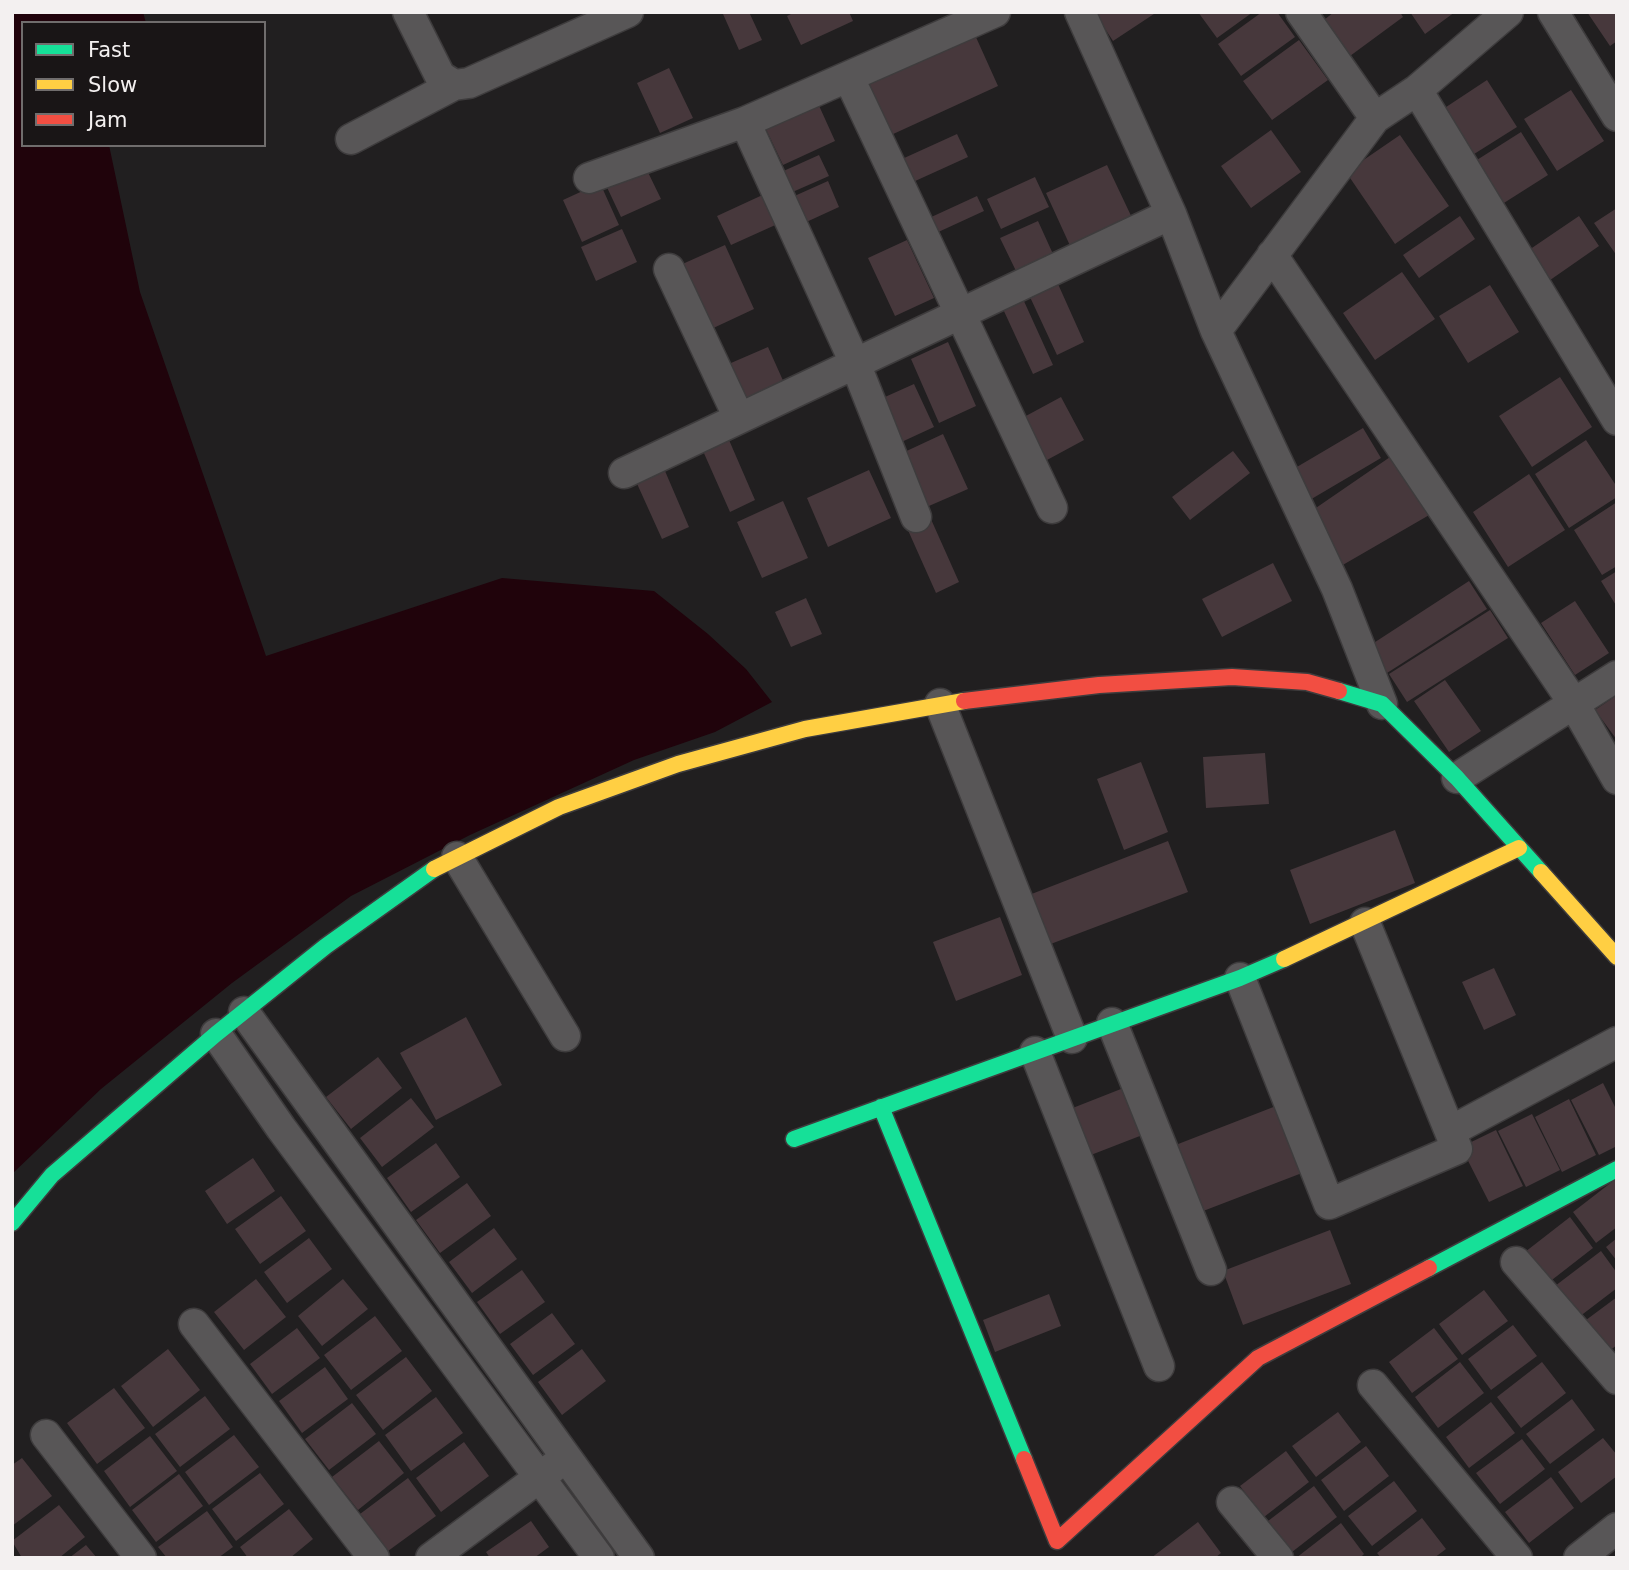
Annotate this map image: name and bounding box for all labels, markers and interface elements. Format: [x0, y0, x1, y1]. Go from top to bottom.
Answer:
legend [21, 21, 266, 147]
text: Fast [88, 38, 130, 62]
text: Slow [88, 73, 137, 97]
text: Jam [88, 108, 128, 132]

